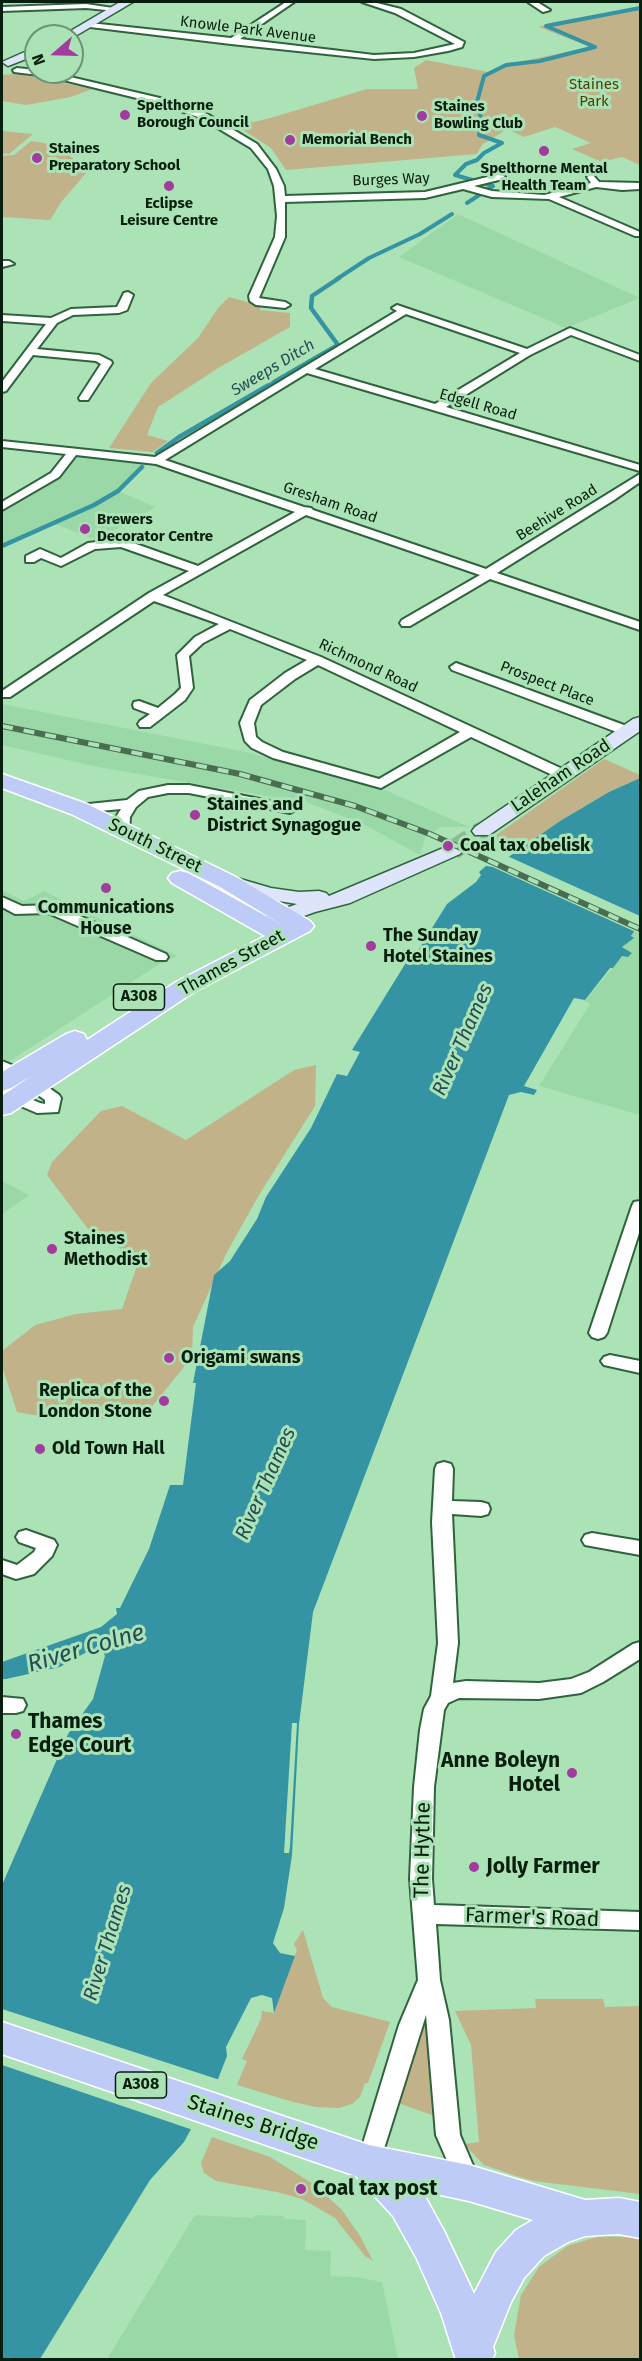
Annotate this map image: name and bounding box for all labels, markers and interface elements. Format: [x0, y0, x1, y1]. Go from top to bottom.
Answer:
street label: Knowle Park Avenue [179, 13, 317, 47]
north arrow [24, 24, 84, 84]
text: N [28, 51, 49, 68]
park label: Staines Park [569, 76, 619, 111]
place label: Spelthorne Borough Council [137, 97, 249, 132]
place label: Staines Bowling Club [434, 98, 523, 133]
marker: Spelthorne Borough Council [118, 108, 132, 122]
marker: Staines Bowling Club [415, 109, 429, 123]
place label: Memorial Bench [302, 131, 412, 149]
marker: Memorial Bench [283, 133, 297, 147]
place label: Staines Preparatory School [49, 140, 180, 175]
marker: Spelthorne Mental Health Team [537, 144, 551, 158]
marker: Staines Preparatory School [30, 151, 44, 165]
place label: Spelthorne Mental Health Team [481, 160, 607, 195]
street label: Burges Way [352, 170, 430, 190]
marker: Eclipse Leisure Centre [162, 179, 176, 193]
place label: Eclipse Leisure Centre [120, 195, 218, 230]
water label: Sweeps Ditch [228, 336, 318, 400]
street label: Edgell Road [437, 385, 519, 425]
street label: Gresham Road [281, 478, 379, 528]
street label: Beehive Road [513, 481, 601, 545]
place label: Brewers Decorator Centre [97, 511, 213, 546]
marker: Brewers Decorator Centre [78, 522, 92, 536]
street label: Richmond Road [316, 635, 420, 697]
street label: Prospect Place [497, 658, 597, 710]
street label: Laleham Road [507, 735, 615, 817]
place label: Staines and District Synagogue [207, 794, 361, 836]
marker: Staines and District Synagogue [188, 808, 202, 822]
street label: South Street [105, 814, 205, 878]
place label: Coal tax obelisk [460, 835, 590, 857]
marker: Coal tax obelisk [441, 839, 455, 853]
marker: Communications House [99, 881, 113, 895]
place label: Communications House [38, 897, 174, 940]
street label: Thames Street [176, 925, 288, 1001]
place label: The Sunday Hotel Staines [383, 925, 493, 968]
marker: The Sunday Hotel Staines [364, 939, 378, 953]
water label: River Thames [428, 980, 498, 1100]
road number: A308 [114, 984, 164, 1010]
place label: Staines Methodist [64, 1228, 147, 1270]
marker: Staines Methodist [45, 1242, 59, 1256]
place label: Origami swans [181, 1347, 300, 1369]
marker: Origami swans [162, 1351, 176, 1365]
place label: Replica of the London Stone [39, 1380, 152, 1422]
marker: Replica of the London Stone [157, 1394, 171, 1408]
water label: River Thames [231, 1424, 301, 1544]
place label: Old Town Hall [52, 1438, 164, 1460]
marker: Old Town Hall [33, 1442, 47, 1456]
water label: River Colne [24, 1619, 148, 1679]
place label: Thames Edge Court [28, 1709, 131, 1759]
marker: Thames Edge Court [9, 1727, 23, 1741]
place label: Anne Boleyn Hotel [441, 1748, 560, 1798]
marker: Anne Boleyn Hotel [565, 1766, 579, 1780]
street label: The Hythe [410, 1802, 436, 1898]
place label: Jolly Farmer [486, 1854, 600, 1880]
marker: Jolly Farmer [467, 1860, 481, 1874]
water label: River Thames [79, 1882, 137, 2004]
street label: Farmer's Road [464, 1903, 600, 1933]
road number: A308 [116, 2072, 166, 2098]
street label: Staines Bridge [184, 2090, 322, 2156]
place label: Coal tax post [313, 2176, 437, 2202]
marker: Coal tax post [294, 2182, 308, 2196]

